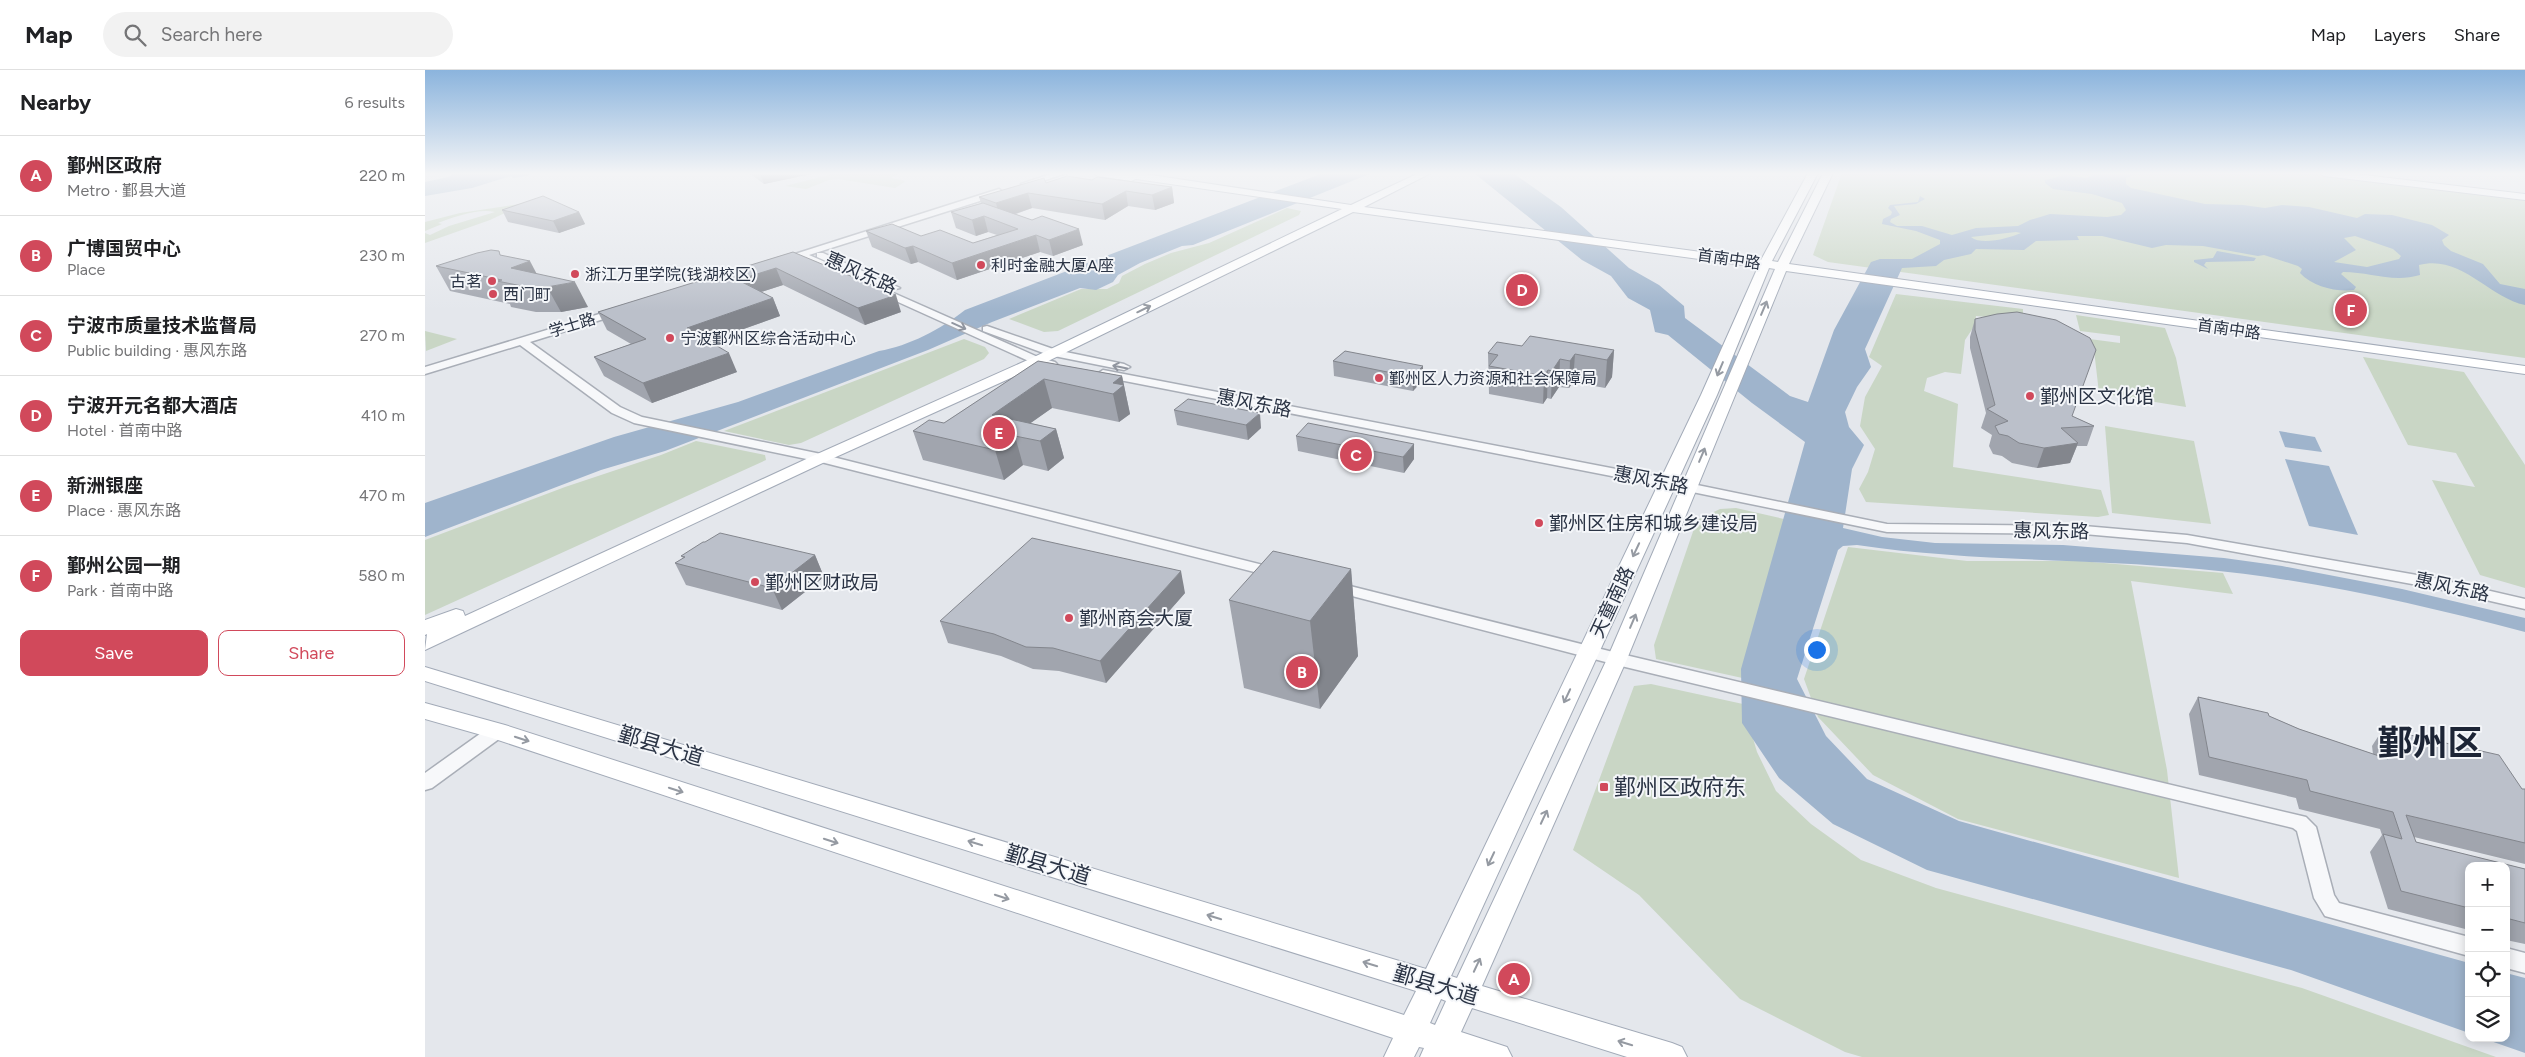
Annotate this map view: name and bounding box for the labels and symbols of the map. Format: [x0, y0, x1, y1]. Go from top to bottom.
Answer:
street label: 首南中路 [1696, 245, 1762, 273]
street label: 惠风东路 [822, 247, 900, 299]
place label: 利时金融大厦A座 [991, 256, 1114, 275]
marker: 利时金融大厦A座 [975, 259, 987, 271]
place label: 浙江万里学院(钱湖校区) [585, 265, 756, 284]
marker: 浙江万里学院(钱湖校区) [569, 268, 581, 280]
pin: D [1506, 271, 1538, 309]
place label: 古茗 [450, 272, 482, 291]
marker: 古茗 [486, 275, 498, 287]
place label: 西门町 [503, 285, 551, 304]
marker: 西门町 [487, 288, 499, 300]
pin: F [2335, 291, 2367, 329]
one-way arrow [1760, 301, 1769, 316]
one-way arrow [1136, 304, 1151, 313]
street label: 学士路 [546, 309, 598, 341]
street label: 首南中路 [2196, 315, 2262, 343]
one-way arrow [951, 322, 966, 332]
place label: 宁波鄞州区综合活动中心 [680, 329, 856, 348]
marker: 宁波鄞州区综合活动中心 [664, 332, 676, 344]
one-way arrow [1112, 361, 1128, 371]
one-way arrow [1715, 361, 1725, 376]
place label: 鄞州区人力资源和社会保障局 [1389, 369, 1597, 388]
marker: 鄞州区人力资源和社会保障局 [1373, 372, 1385, 384]
street label: 惠风东路 [1214, 384, 1294, 422]
place label: 鄞州区文化馆 [2040, 385, 2154, 408]
marker: 鄞州区文化馆 [2024, 390, 2036, 402]
pin: E [983, 414, 1015, 452]
pin: C [1340, 436, 1372, 474]
one-way arrow [1698, 448, 1708, 463]
street label: 惠风东路 [1611, 461, 1691, 499]
place label: 鄞州区住房和城乡建设局 [1549, 512, 1758, 535]
marker: 鄞州区住房和城乡建设局 [1533, 517, 1545, 529]
street label: 惠风东路 [2013, 519, 2089, 543]
one-way arrow [1631, 542, 1640, 557]
street label: 天童南路 [1586, 563, 1638, 641]
street label: 惠风东路 [2412, 568, 2492, 606]
place label: 鄞州区财政局 [765, 571, 879, 594]
marker: 鄞州区财政局 [749, 576, 761, 588]
place label: 鄞州商会大厦 [1079, 607, 1193, 630]
marker: 鄞州商会大厦 [1063, 612, 1075, 624]
one-way arrow [1628, 614, 1638, 629]
your location [1804, 637, 1830, 663]
pin: B [1286, 653, 1318, 691]
one-way arrow [1562, 688, 1572, 703]
street label: 鄞县大道 [615, 720, 707, 772]
district label: 鄞州区 [2377, 722, 2483, 764]
one-way arrow [514, 735, 530, 745]
place label: 鄞州区政府东 [1614, 774, 1746, 801]
marker: 鄞州区政府东 [1598, 781, 1610, 793]
one-way arrow [668, 786, 684, 795]
one-way arrow [1540, 810, 1550, 825]
one-way arrow [823, 837, 838, 846]
one-way arrow [968, 838, 984, 847]
street label: 鄞县大道 [1002, 839, 1094, 891]
one-way arrow [1486, 851, 1495, 866]
one-way arrow [994, 893, 1009, 902]
one-way arrow [1207, 911, 1223, 921]
one-way arrow [1472, 958, 1482, 973]
one-way arrow [1362, 959, 1378, 969]
street label: 鄞县大道 [1390, 959, 1482, 1011]
pin: A [1498, 960, 1530, 998]
one-way arrow [1618, 1037, 1634, 1047]

